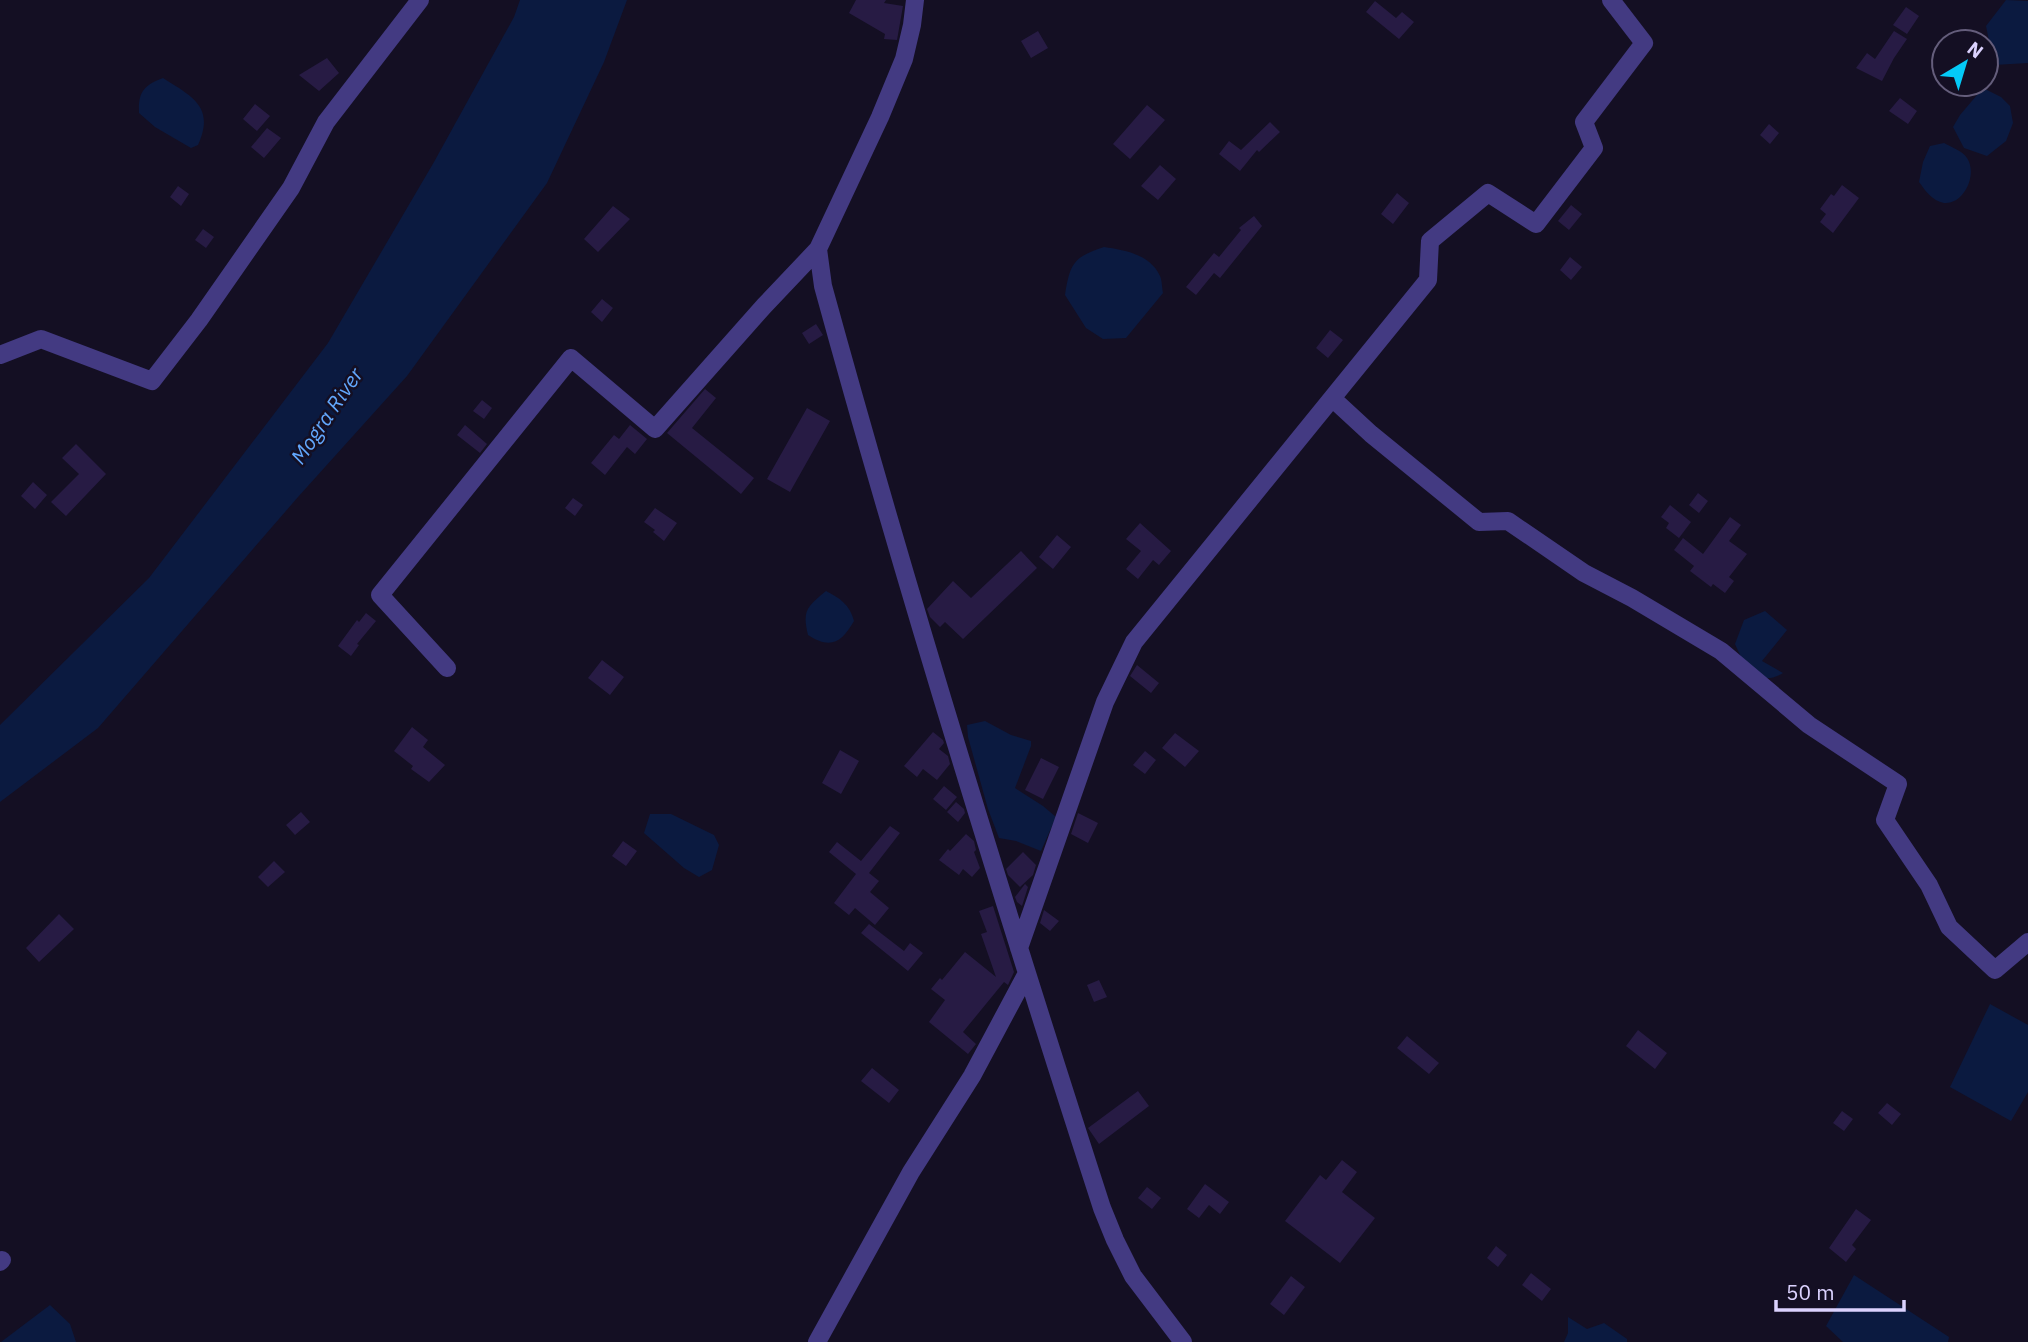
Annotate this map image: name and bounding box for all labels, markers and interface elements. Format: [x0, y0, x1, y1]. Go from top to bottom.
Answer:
north arrow [1930, 28, 2000, 98]
text: N [1963, 36, 1988, 63]
water label: Mogra River [284, 361, 369, 469]
scale bar [1776, 1268, 1904, 1312]
text: 50 m [1786, 1278, 1835, 1306]

